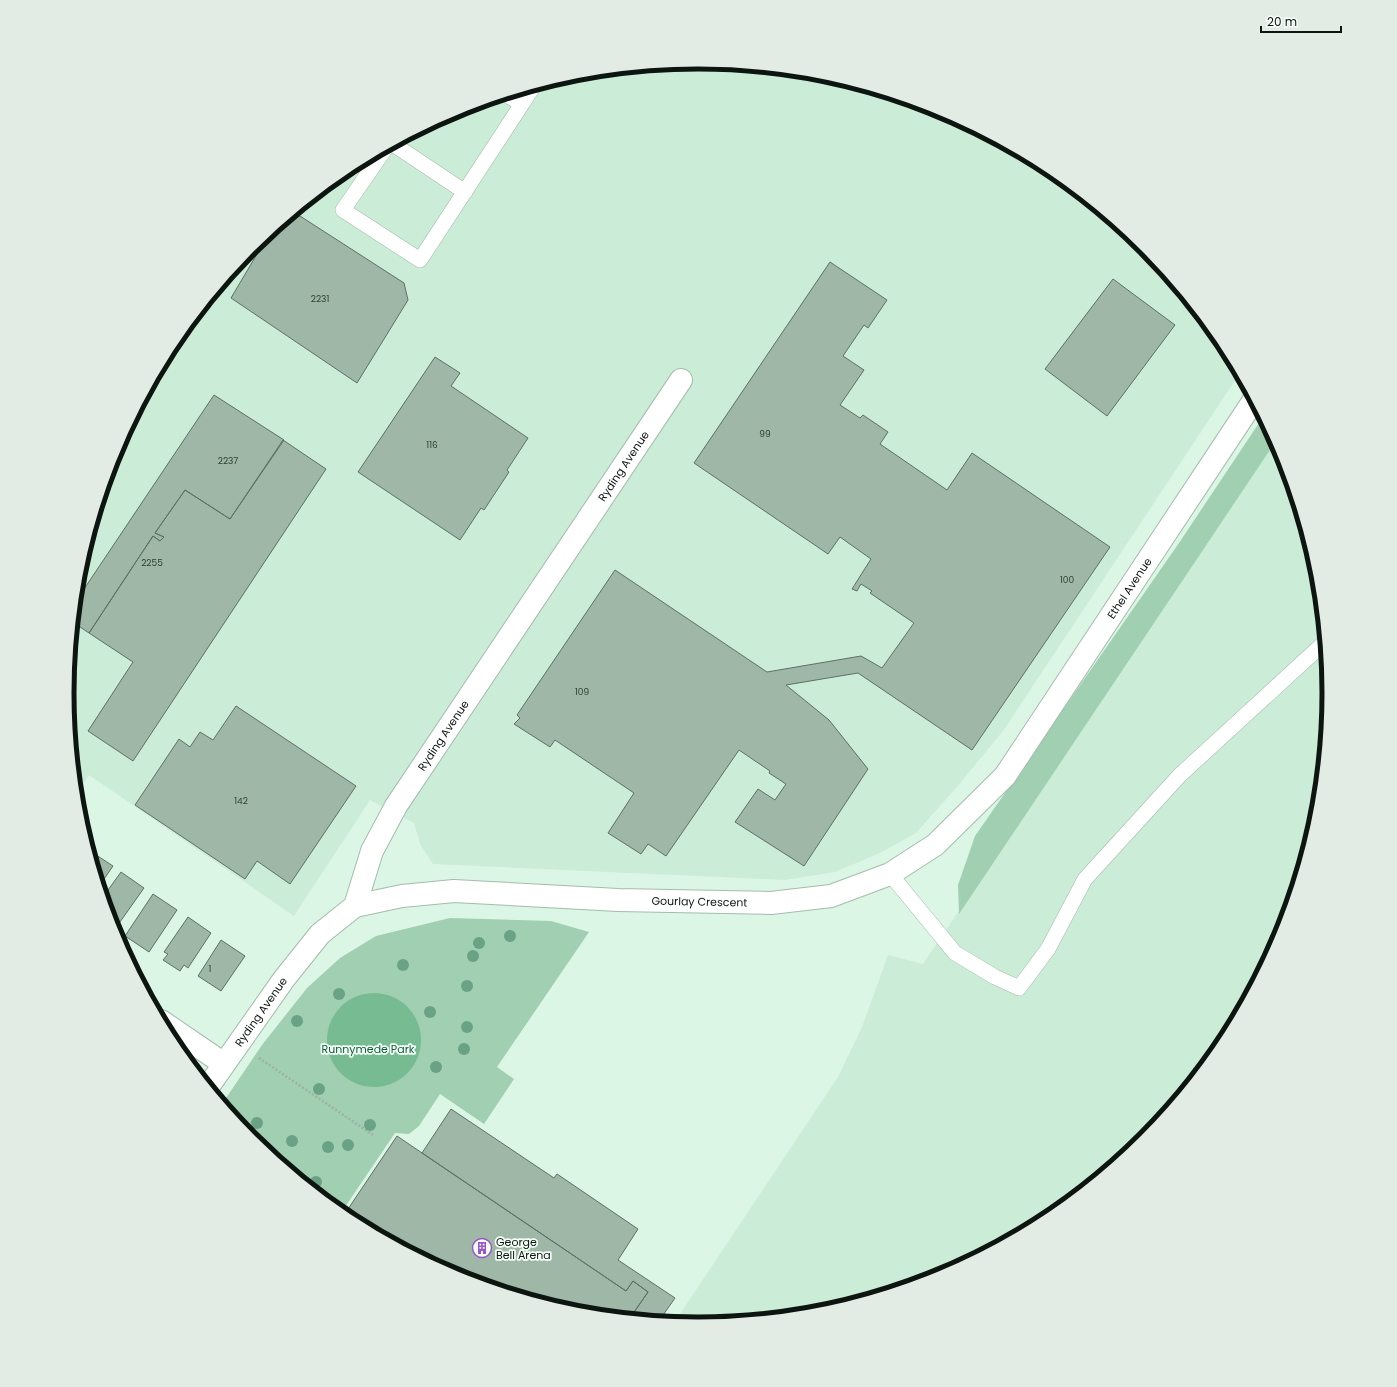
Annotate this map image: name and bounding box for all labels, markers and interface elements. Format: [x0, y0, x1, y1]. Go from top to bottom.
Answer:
scale bar [1261, 8, 1341, 34]
text: 20 m [1267, 13, 1297, 30]
house number: 2231 [311, 293, 329, 305]
street label: Ryding Avenue [594, 428, 653, 505]
house number: 99 [759, 428, 771, 440]
house number: 116 [426, 439, 438, 451]
house number: 2237 [218, 455, 238, 467]
street label: Ethel Avenue [1103, 554, 1156, 622]
house number: 2255 [141, 557, 163, 569]
house number: 100 [1060, 574, 1074, 586]
house number: 109 [575, 686, 589, 698]
street label: Ryding Avenue [414, 697, 473, 774]
house number: 142 [234, 795, 248, 807]
street label: Gourlay Crescent [651, 893, 748, 911]
house number: 1 [209, 963, 212, 975]
street label: Ryding Avenue [231, 974, 291, 1050]
park label: Runnymede Park [322, 1041, 415, 1057]
place label: George Bell Arena [496, 1234, 551, 1263]
building icon: George Bell Arena [471, 1237, 493, 1259]

